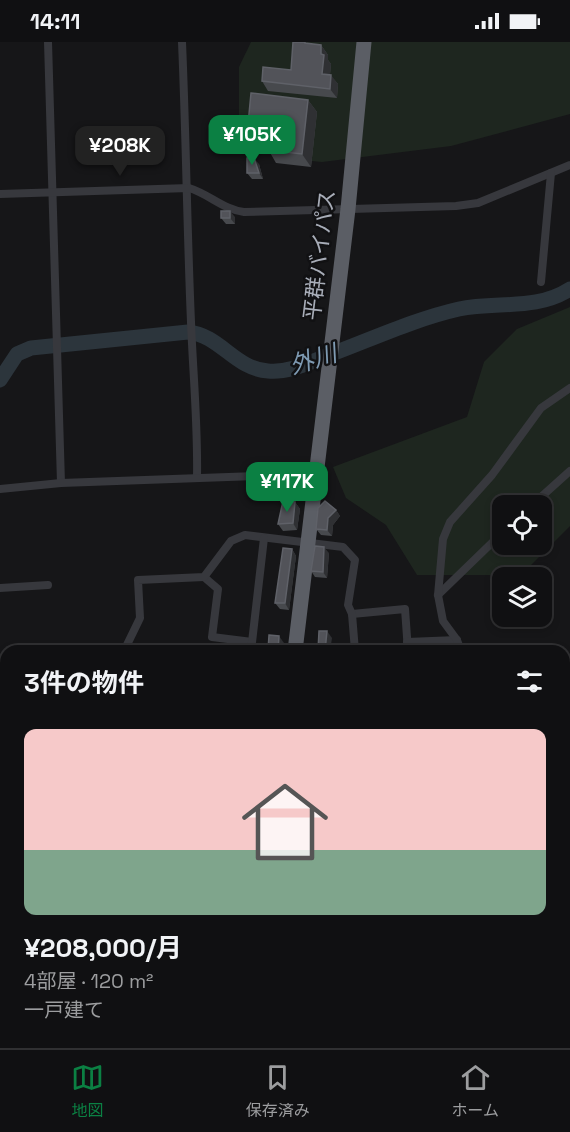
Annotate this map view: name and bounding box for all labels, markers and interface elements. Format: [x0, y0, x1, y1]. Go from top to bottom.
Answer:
text: 14:11 [30, 7, 80, 35]
pin: ¥105K [210, 115, 294, 166]
text: ¥105K [223, 121, 281, 147]
pin: ¥208K [78, 126, 162, 177]
text: ¥208K [89, 132, 151, 158]
street label: 平群バイパス [297, 188, 341, 322]
water label: 外川 [286, 336, 343, 381]
pin: ¥117K [245, 462, 329, 513]
text: ¥117K [260, 468, 314, 494]
map controls [492, 495, 552, 627]
button: locate [492, 495, 552, 555]
button: layers [492, 567, 552, 627]
icon: filters [513, 665, 546, 698]
text: 3件の物件 [24, 666, 144, 700]
icon: home [231, 768, 339, 876]
text: ¥208,000/月 [24, 931, 182, 965]
text: 4部屋 · 120 m² [24, 968, 153, 994]
text: 一戸建て [24, 997, 104, 1023]
tab: 地図 [71, 1061, 104, 1121]
tab: 保存済み [246, 1061, 310, 1121]
tab: ホーム [452, 1061, 499, 1121]

